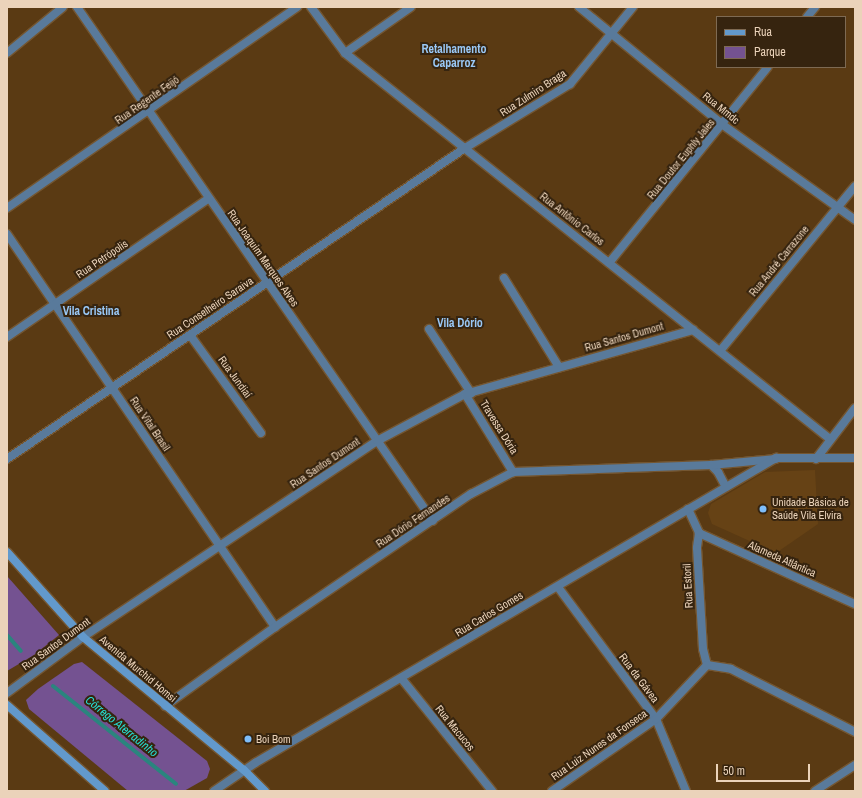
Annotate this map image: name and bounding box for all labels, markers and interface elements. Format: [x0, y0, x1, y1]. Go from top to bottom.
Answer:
legend [716, 16, 846, 68]
text: Rua [754, 24, 772, 40]
district label: Retalhamento Caparroz [421, 43, 487, 71]
text: Parque [754, 44, 786, 60]
street label: Rua Zulmiro Braga [497, 67, 569, 119]
street label: Rua Regente Feijó [112, 73, 182, 127]
street label: Rua Mmdc [700, 89, 742, 127]
street label: Rua Doutor Euphly Jales [644, 116, 718, 202]
street label: Rua Antônio Carlos [537, 190, 607, 248]
street label: Rua Joaquim Marques Alves [224, 207, 302, 309]
street label: Rua André Carrazone [746, 223, 812, 299]
street label: Rua Petrópolis [74, 237, 130, 281]
street label: Rua Conselheiro Saraiva [164, 274, 256, 342]
district label: Vila Cristina [63, 305, 119, 319]
district label: Vila Dório [437, 317, 483, 331]
street label: Rua Santos Dumont [583, 319, 665, 355]
street label: Rua Jundiaí [215, 353, 255, 401]
street label: Rua Vital Brasil [127, 394, 173, 454]
street label: Travessa Dória [477, 397, 521, 457]
street label: Rua Santos Dumont [288, 435, 362, 491]
street label: Rua Dório Fernandes [374, 491, 452, 551]
place label: Unidade Básica de Saúde Vila Elvira [772, 496, 849, 522]
marker: Unidade Básica de Saúde Vila Elvira [757, 503, 769, 515]
street label: Alameda Atlântica [746, 538, 818, 580]
street label: Rua Estoril [680, 563, 696, 609]
street label: Rua Carlos Gomes [453, 589, 525, 639]
street label: Rua Santos Dumont [19, 615, 93, 673]
street label: Avenida Murchid Homsi [97, 633, 179, 705]
street label: Rua da Gávea [616, 651, 662, 705]
water label: Córrego Aterradinho [82, 693, 160, 761]
street label: Rua Macucos [433, 702, 477, 754]
street label: Rua Luiz Nunes da Fonseca [549, 707, 649, 783]
place label: Boi Bom [256, 732, 291, 746]
marker: Boi Bom [243, 734, 253, 744]
scale bar [718, 756, 812, 782]
text: 50 m [723, 763, 745, 779]

